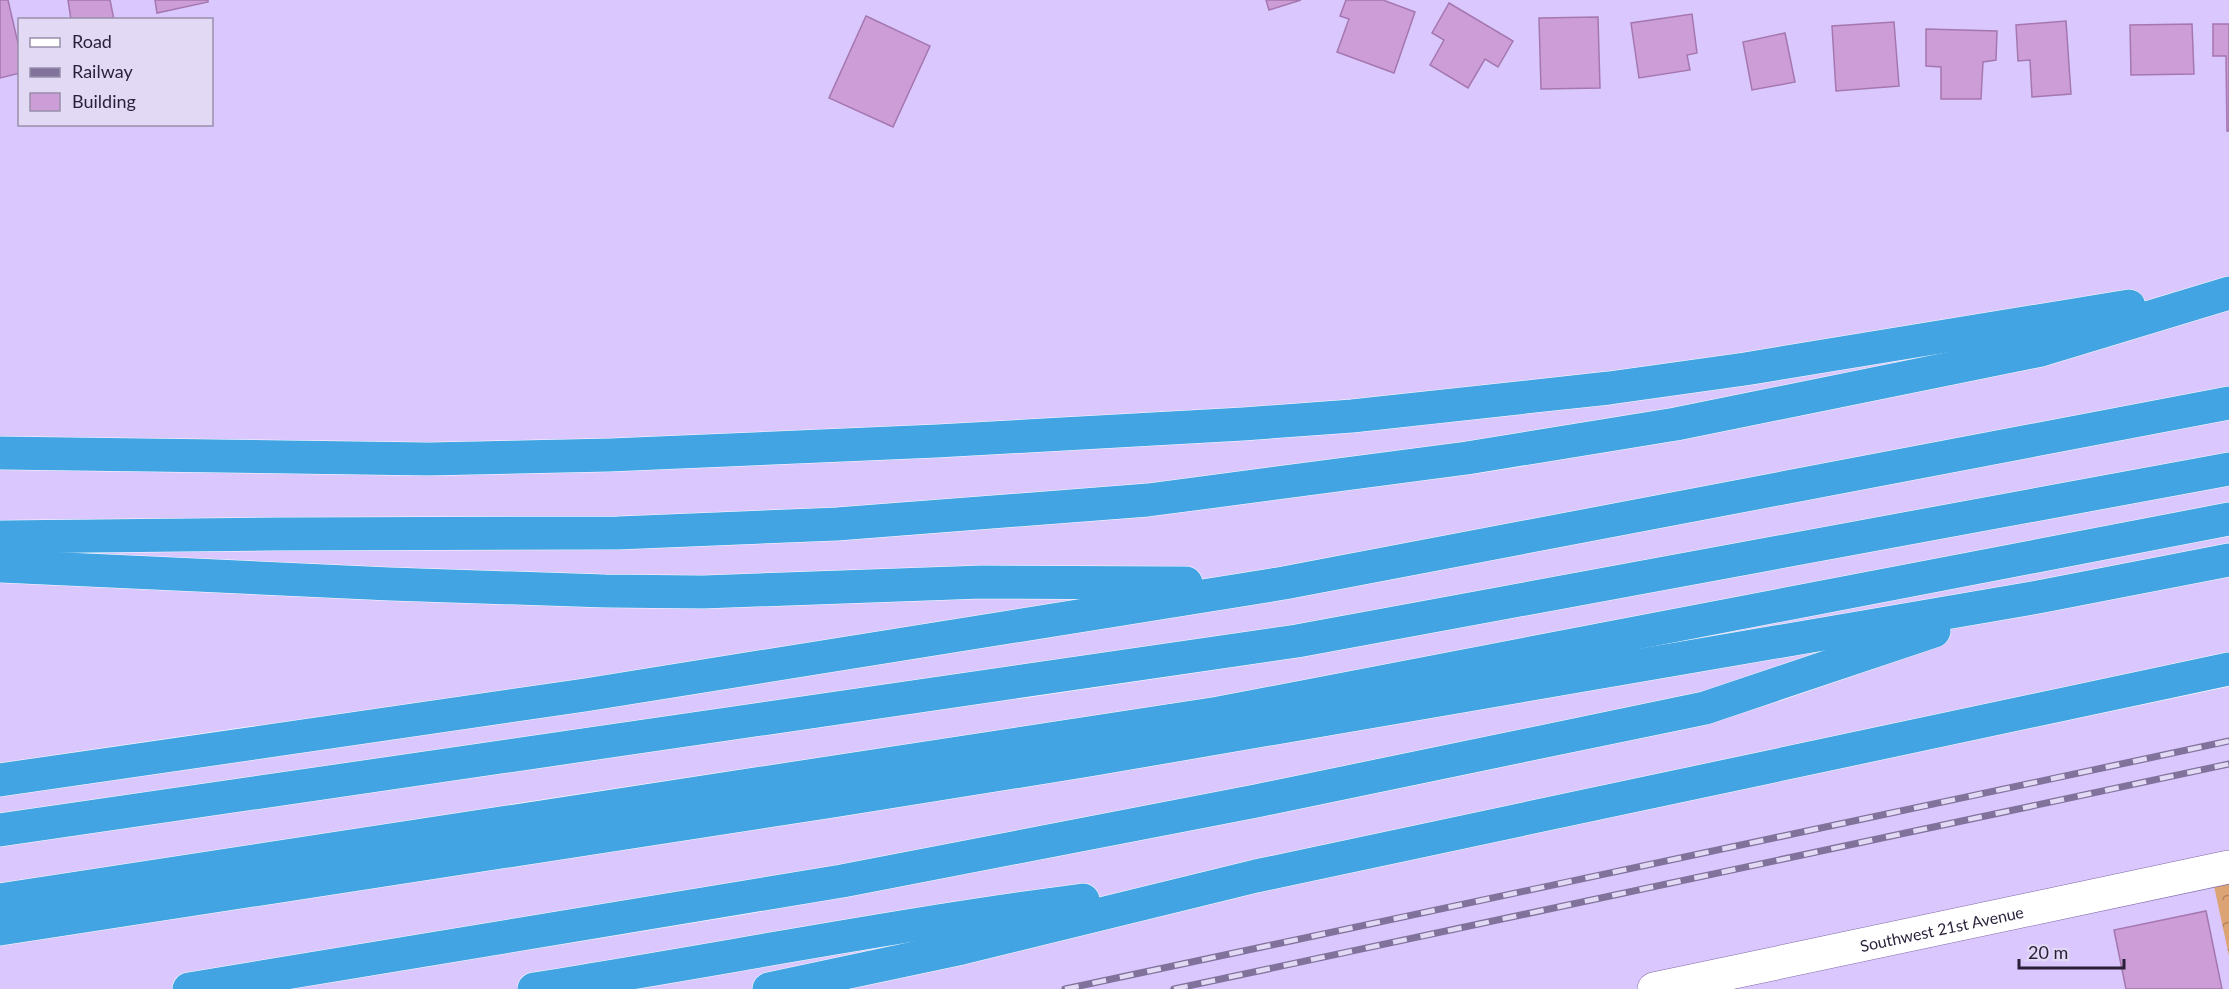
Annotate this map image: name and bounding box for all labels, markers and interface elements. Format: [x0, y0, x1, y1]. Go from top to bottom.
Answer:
legend [18, 18, 213, 126]
text: Road [72, 30, 112, 52]
text: Railway [72, 60, 133, 82]
text: Building [72, 90, 136, 112]
street label: Southwest 21st Avenue [1858, 901, 2025, 955]
scale bar [2019, 932, 2124, 970]
text: 20 m [2028, 941, 2068, 963]

